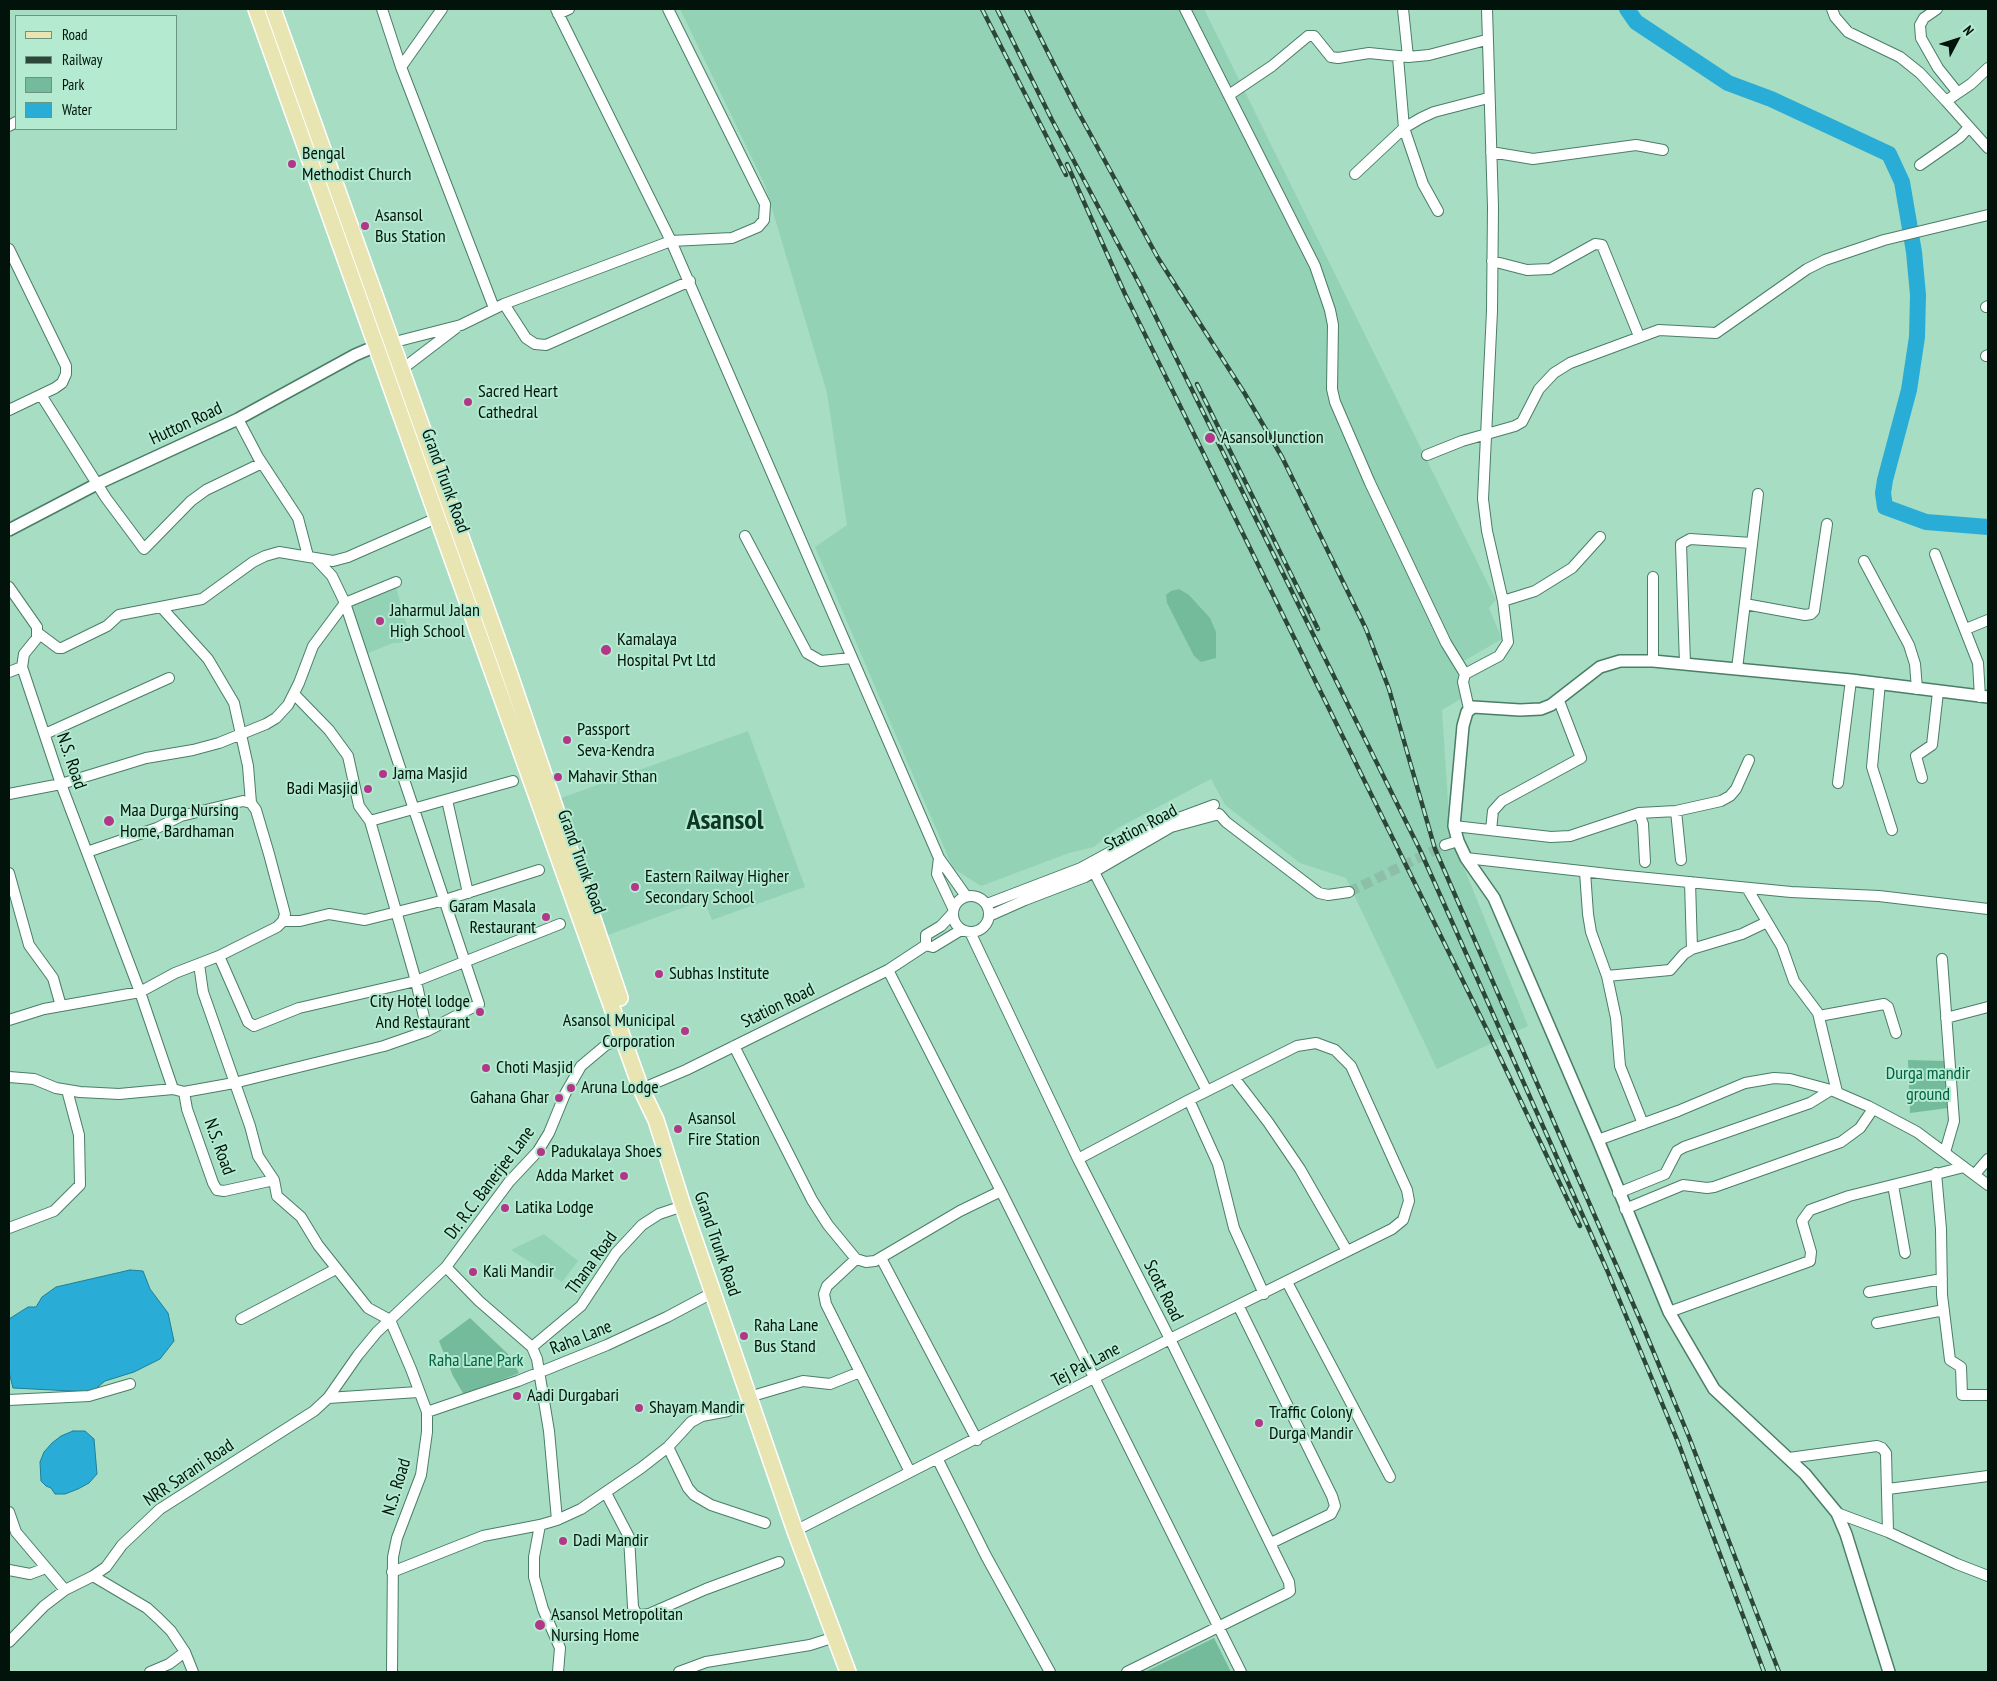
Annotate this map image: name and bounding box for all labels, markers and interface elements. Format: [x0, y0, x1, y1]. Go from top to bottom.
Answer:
legend [15, 15, 178, 130]
north arrow [1932, 15, 1982, 65]
text: N [1959, 22, 1978, 39]
text: Road [62, 25, 88, 44]
text: Railway [62, 50, 102, 69]
text: Park [62, 75, 84, 94]
text: Water [62, 100, 92, 119]
place label: Bengal Methodist Church [302, 143, 411, 186]
marker: Bengal Methodist Church [286, 158, 298, 170]
place label: Asansol Bus Station [375, 205, 446, 248]
marker: Asansol Bus Station [359, 220, 371, 232]
place label: Sacred Heart Cathedral [478, 381, 558, 424]
marker: Sacred Heart Cathedral [462, 396, 474, 408]
street label: Hutton Road [146, 398, 226, 450]
street label: Grand Trunk Road [416, 426, 474, 536]
place label: Asansol Junction [1221, 427, 1324, 449]
marker: Asansol Junction [1203, 431, 1217, 445]
place label: Jaharmul Jalan High School [390, 600, 480, 642]
marker: Jaharmul Jalan High School [374, 615, 386, 627]
place label: Kamalaya Hospital Pvt Ltd [617, 629, 716, 672]
marker: Kamalaya Hospital Pvt Ltd [599, 643, 613, 657]
place label: Passport Seva-Kendra [577, 719, 655, 762]
street label: N.S. Road [51, 730, 91, 792]
marker: Passport Seva-Kendra [561, 734, 573, 746]
place label: Jama Masjid [393, 763, 468, 785]
place label: Mahavir Sthan [568, 766, 657, 788]
marker: Jama Masjid [377, 768, 389, 780]
marker: Mahavir Sthan [552, 771, 564, 783]
place label: Badi Masjid [286, 778, 358, 800]
marker: Badi Masjid [362, 783, 374, 795]
place label: Maa Durga Nursing Home, Bardhaman [120, 800, 239, 842]
street label: Station Road [1101, 800, 1181, 856]
district label: Asansol [686, 804, 764, 838]
street label: Grand Trunk Road [552, 807, 610, 917]
marker: Maa Durga Nursing Home, Bardhaman [102, 814, 116, 828]
place label: Eastern Railway Higher Secondary School [645, 866, 789, 909]
marker: Eastern Railway Higher Secondary School [629, 881, 641, 893]
place label: Garam Masala Restaurant [449, 896, 536, 939]
marker: Garam Masala Restaurant [540, 911, 552, 923]
place label: Subhas Institute [669, 963, 769, 985]
marker: Subhas Institute [653, 968, 665, 980]
street label: Station Road [738, 979, 818, 1033]
place label: City Hotel lodge And Restaurant [370, 991, 470, 1034]
marker: City Hotel lodge And Restaurant [474, 1006, 486, 1018]
place label: Asansol Municipal Corporation [563, 1010, 675, 1052]
marker: Asansol Municipal Corporation [679, 1025, 691, 1037]
place label: Choti Masjid [496, 1057, 573, 1079]
marker: Choti Masjid [480, 1062, 492, 1074]
park label: Durga mandir ground [1886, 1063, 1970, 1106]
place label: Aruna Lodge [581, 1077, 659, 1099]
marker: Aruna Lodge [565, 1082, 577, 1094]
place label: Gahana Ghar [470, 1087, 549, 1109]
marker: Gahana Ghar [553, 1092, 565, 1104]
place label: Asansol Fire Station [688, 1108, 760, 1150]
street label: N.S. Road [199, 1116, 239, 1178]
street label: Dr. R.C. Banerjee Lane [441, 1122, 539, 1244]
marker: Asansol Fire Station [672, 1123, 684, 1135]
place label: Padukalaya Shoes [551, 1141, 662, 1163]
marker: Padukalaya Shoes [535, 1146, 547, 1158]
place label: Adda Market [536, 1165, 614, 1187]
marker: Adda Market [618, 1170, 630, 1182]
street label: Grand Trunk Road [689, 1189, 745, 1299]
place label: Latika Lodge [515, 1197, 594, 1219]
marker: Latika Lodge [499, 1202, 511, 1214]
street label: Thana Road [562, 1227, 622, 1299]
street label: Scott Road [1138, 1257, 1188, 1325]
place label: Kali Mandir [483, 1261, 554, 1283]
marker: Kali Mandir [467, 1266, 479, 1278]
place label: Raha Lane Bus Stand [754, 1315, 819, 1358]
street label: Raha Lane [547, 1316, 615, 1360]
marker: Raha Lane Bus Stand [738, 1330, 750, 1342]
street label: Tej Pal Lane [1048, 1338, 1124, 1392]
park label: Raha Lane Park [428, 1350, 524, 1372]
place label: Aadi Durgabari [527, 1385, 619, 1407]
marker: Aadi Durgabari [511, 1390, 523, 1402]
place label: Shayam Mandir [649, 1397, 745, 1419]
marker: Shayam Mandir [633, 1402, 645, 1414]
place label: Traffic Colony Durga Mandir [1269, 1402, 1353, 1445]
marker: Traffic Colony Durga Mandir [1253, 1417, 1265, 1429]
street label: NRR Sarani Road [140, 1435, 238, 1511]
street label: N.S. Road [378, 1456, 416, 1518]
place label: Dadi Mandir [573, 1530, 648, 1552]
marker: Dadi Mandir [557, 1535, 569, 1547]
place label: Asansol Metropolitan Nursing Home [551, 1604, 683, 1646]
marker: Asansol Metropolitan Nursing Home [533, 1618, 547, 1632]

